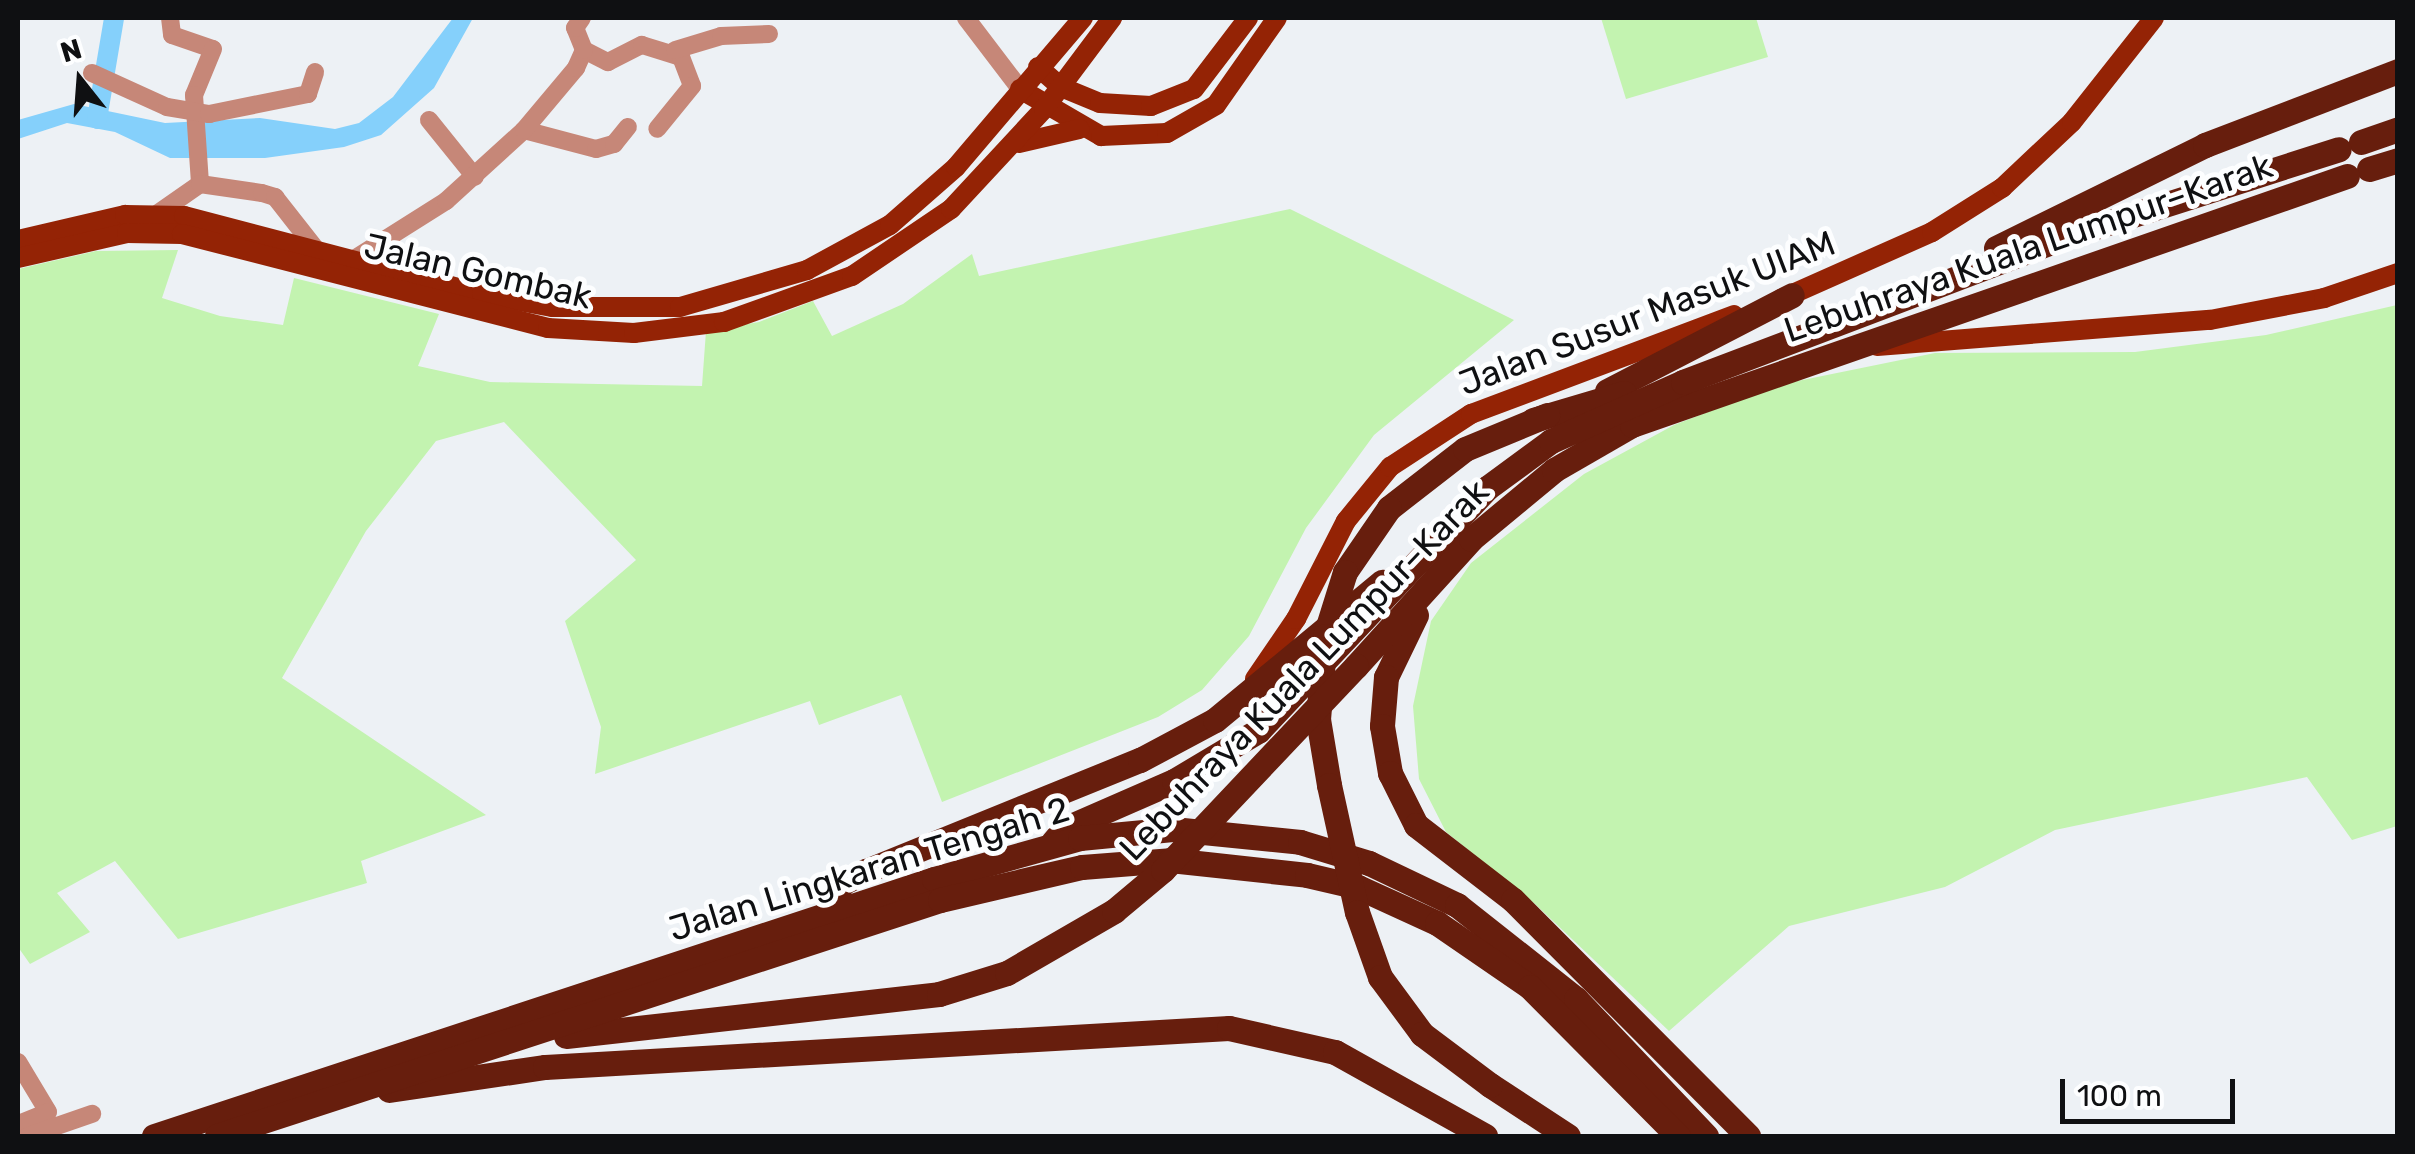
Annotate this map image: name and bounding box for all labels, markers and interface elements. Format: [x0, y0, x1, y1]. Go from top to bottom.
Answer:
north arrow [30, 30, 130, 130]
text: N [57, 32, 86, 70]
street label: Lebuhraya Kuala Lumpur–Karak [1779, 145, 2277, 351]
street label: Jalan Susur Masuk UIAM [1452, 222, 1842, 404]
street label: Jalan Gombak [360, 224, 596, 318]
street label: Lebuhraya Kuala Lumpur–Karak [1111, 471, 1497, 869]
street label: Jalan Lingkaran Tengah 2 [664, 788, 1074, 950]
scale bar [2065, 1059, 2240, 1121]
text: 100 m [2077, 1078, 2162, 1114]

